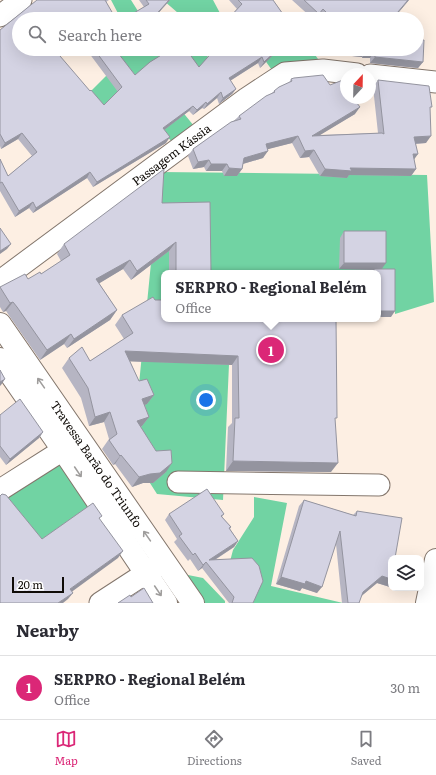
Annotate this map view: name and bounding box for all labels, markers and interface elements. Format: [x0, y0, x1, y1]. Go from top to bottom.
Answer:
search box [12, 12, 424, 56]
icon: search [26, 23, 48, 45]
text: Search here [58, 23, 142, 46]
north arrow [340, 68, 376, 104]
street label: Passagem Kássia [128, 119, 215, 189]
popup [161, 270, 381, 322]
text: SERPRO - Regional Belém [175, 275, 367, 298]
text: Office [175, 298, 211, 317]
pin: 1 [258, 335, 284, 365]
one-way arrow [37, 378, 45, 389]
your location [196, 390, 216, 410]
street label: Travessa Barão do Triunfo [46, 397, 147, 531]
one-way arrow [74, 466, 82, 477]
one-way arrow [143, 531, 151, 542]
map controls [388, 555, 424, 591]
button: layers [388, 555, 424, 591]
scale bar [12, 575, 64, 594]
text: 20 m [18, 576, 43, 592]
one-way arrow [154, 586, 162, 597]
text: Nearby [16, 617, 79, 642]
text: SERPRO - Regional Belém [54, 667, 245, 690]
text: 1 [26, 678, 32, 697]
text: 30 m [390, 678, 420, 697]
text: Office [54, 690, 90, 709]
tab: Map [54, 728, 78, 768]
tab: Directions [187, 728, 242, 768]
tab: Saved [351, 728, 381, 768]

